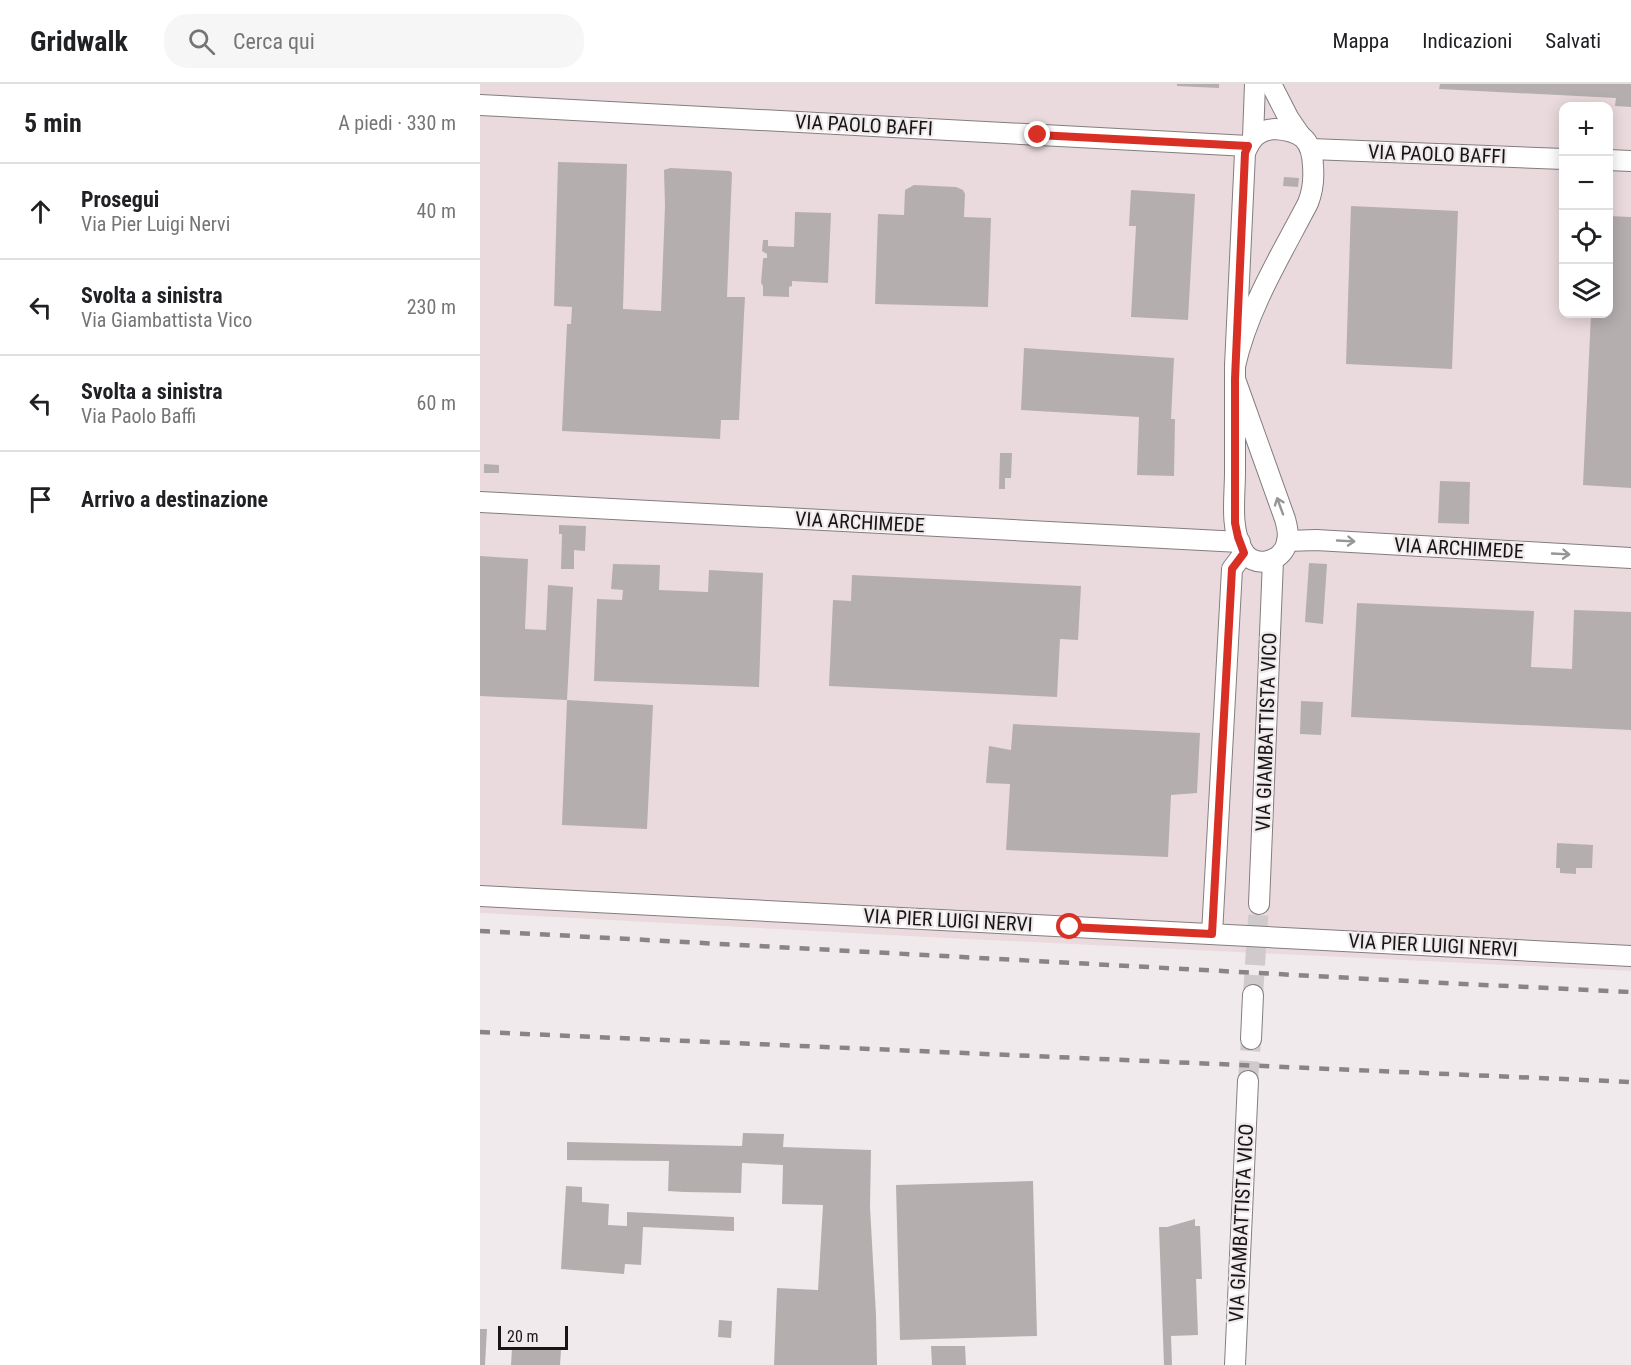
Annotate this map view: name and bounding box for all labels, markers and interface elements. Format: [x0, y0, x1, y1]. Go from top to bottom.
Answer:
search box [164, 14, 584, 68]
text: Gridwalk [30, 25, 128, 58]
icon: search [185, 25, 218, 58]
text: Cerca qui [233, 29, 315, 54]
text: Mappa [1333, 29, 1389, 53]
text: Indicazioni [1422, 29, 1512, 53]
text: Salvati [1545, 29, 1601, 53]
map controls [1559, 102, 1613, 318]
button: + [1559, 102, 1613, 156]
text: 5 min [24, 108, 82, 138]
street label: VIA PAOLO BAFFI [795, 109, 933, 141]
text: A piedi · 330 m [338, 111, 456, 135]
route end [1024, 121, 1050, 147]
street label: VIA PAOLO BAFFI [1368, 140, 1506, 168]
button: − [1559, 156, 1613, 210]
text: Prosegui [81, 187, 159, 212]
icon: ahead [24, 195, 57, 228]
text: 40 m [417, 199, 456, 223]
button: locate [1559, 210, 1613, 264]
text: Via Pier Luigi Nervi [81, 212, 230, 236]
button: layers [1559, 264, 1613, 318]
text: Svolta a sinistra [81, 283, 223, 308]
icon: left [24, 291, 57, 324]
text: 230 m [407, 295, 456, 319]
text: Via Giambattista Vico [81, 308, 252, 332]
text: Svolta a sinistra [81, 379, 223, 404]
icon: left [24, 387, 57, 420]
text: 60 m [417, 391, 456, 415]
text: Via Paolo Baffi [81, 404, 196, 428]
icon: arrive [24, 483, 57, 516]
text: Arrivo a destinazione [81, 487, 268, 512]
one-way arrow [1274, 497, 1285, 515]
street label: VIA ARCHIMEDE [795, 507, 925, 537]
street label: VIA ARCHIMEDE [1394, 533, 1524, 563]
one-way arrow [1335, 536, 1355, 547]
one-way arrow [1551, 548, 1571, 559]
street label: VIA GIAMBATTISTA VICO [1251, 632, 1281, 832]
street label: VIA PIER LUIGI NERVI [863, 904, 1033, 936]
route start [1056, 913, 1082, 939]
street label: VIA PIER LUIGI NERVI [1348, 929, 1518, 961]
street label: VIA GIAMBATTISTA VICO [1224, 1123, 1258, 1323]
scale bar [498, 1323, 568, 1350]
text: 20 m [507, 1327, 539, 1346]

